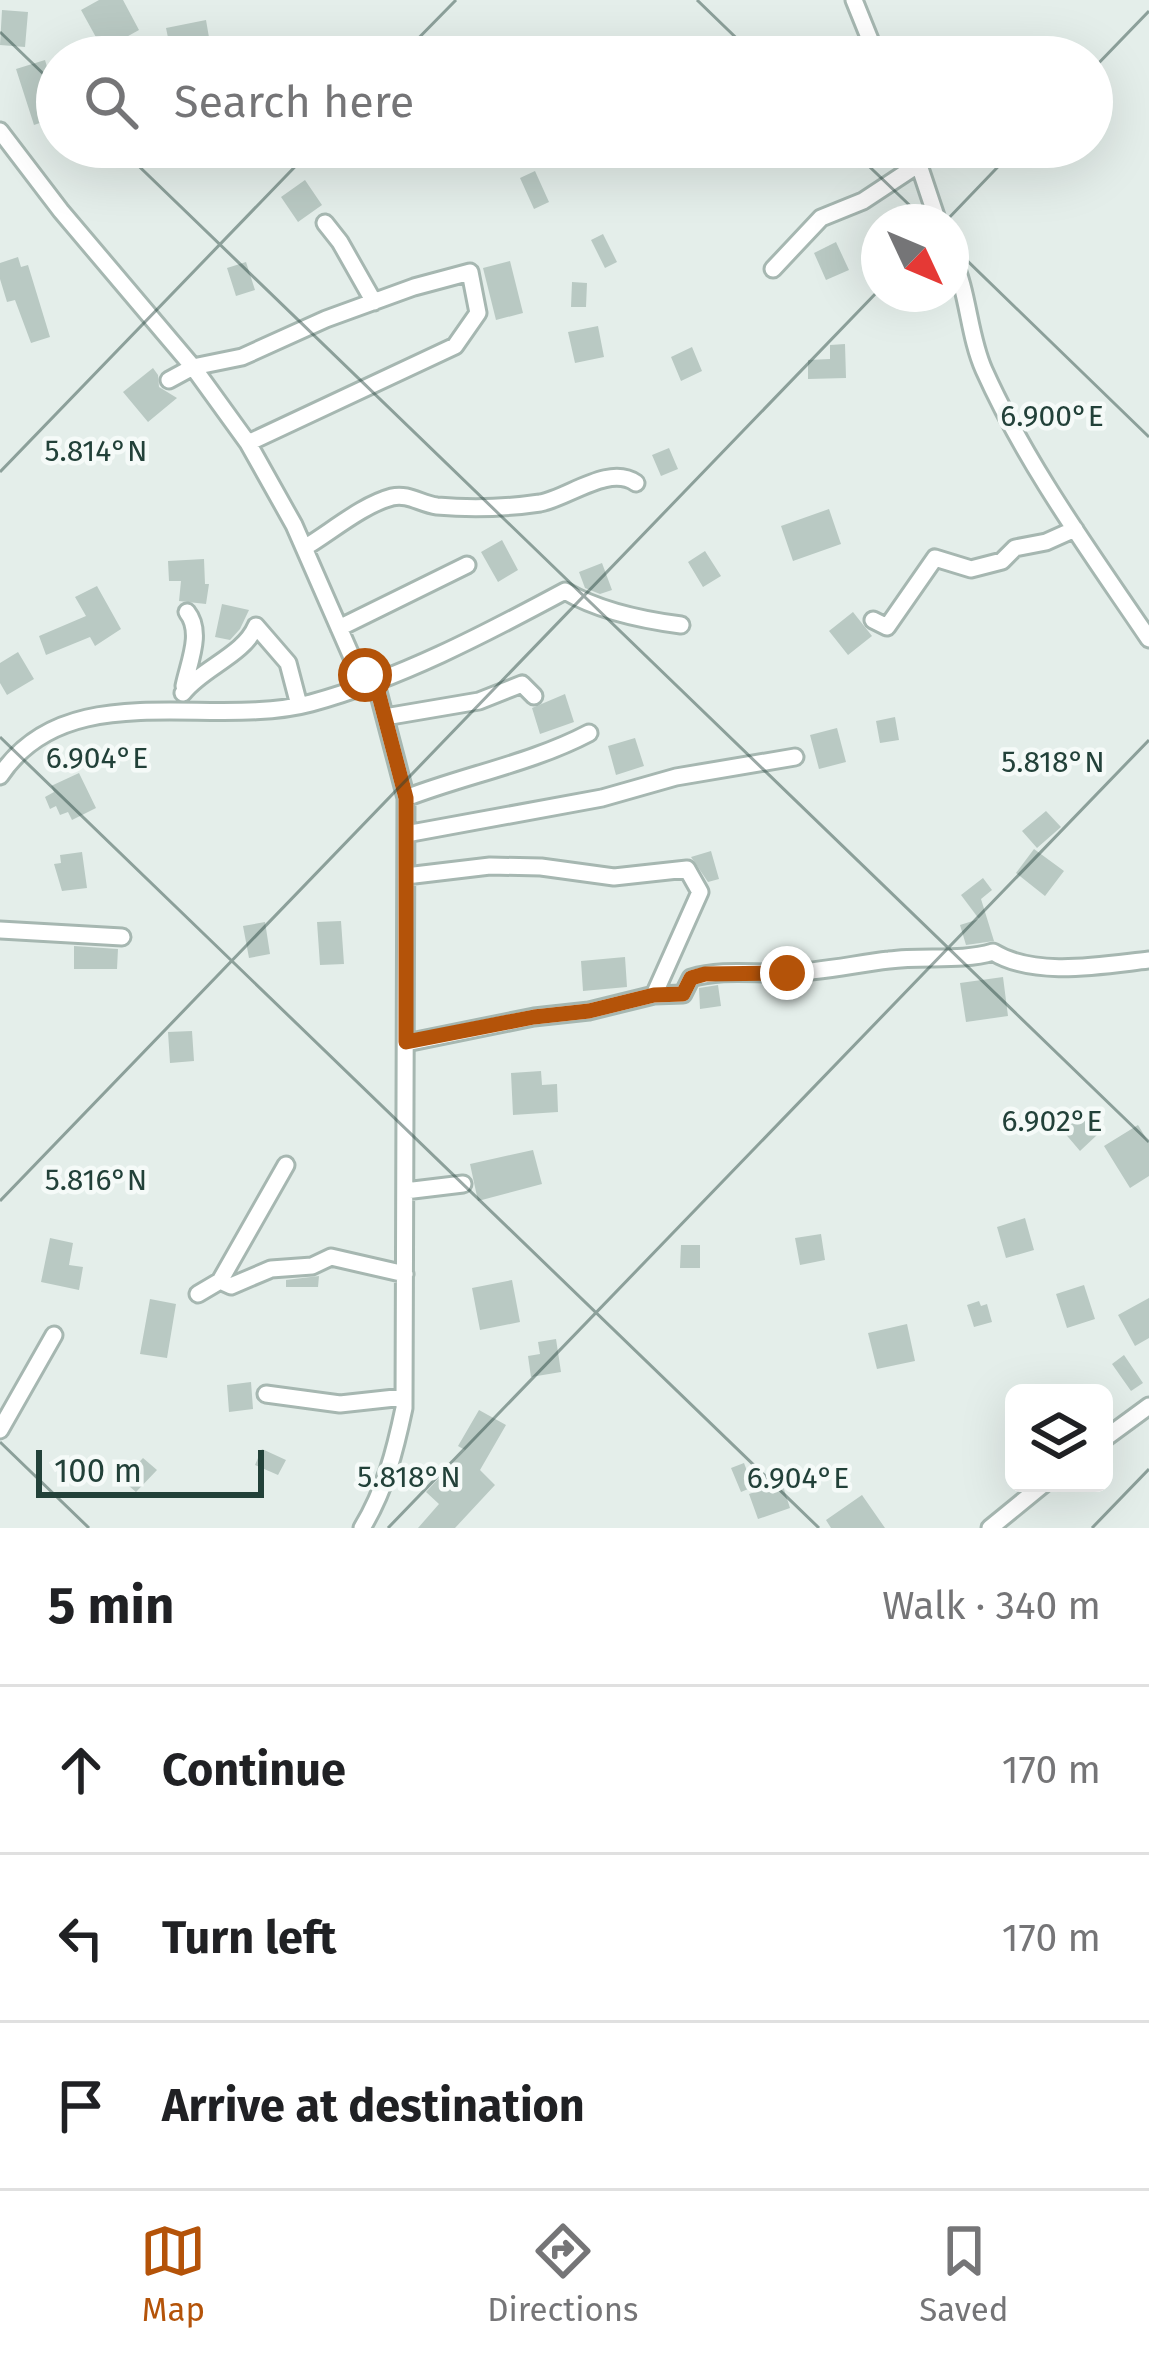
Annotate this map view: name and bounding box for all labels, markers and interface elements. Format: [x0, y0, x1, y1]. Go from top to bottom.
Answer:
search box [36, 36, 1113, 168]
icon: search [78, 69, 144, 135]
text: Search here [174, 75, 414, 129]
north arrow [861, 204, 969, 312]
text: 6.900°E [1000, 398, 1104, 434]
text: 5.814°N [45, 433, 148, 469]
route start [338, 648, 392, 702]
text: 6.904°E [46, 740, 148, 776]
text: 5.818°N [1001, 744, 1105, 780]
route end [760, 946, 814, 1000]
text: 6.902°E [1001, 1103, 1103, 1139]
text: 5.816°N [45, 1162, 147, 1198]
map controls [1005, 1384, 1113, 1492]
button: layers [1005, 1384, 1113, 1492]
scale bar [36, 1444, 264, 1497]
text: 100 m [54, 1451, 142, 1491]
text: 5.818°N [357, 1459, 461, 1495]
text: 6.904°E [747, 1460, 849, 1496]
text: 5 min [48, 1575, 174, 1637]
text: Walk · 340 m [882, 1583, 1101, 1629]
icon: ahead [48, 1737, 114, 1803]
text: Continue [162, 1743, 346, 1797]
text: 170 m [1002, 1747, 1101, 1793]
icon: left [48, 1905, 114, 1971]
text: Turn left [162, 1911, 336, 1965]
text: 170 m [1002, 1915, 1101, 1961]
icon: arrive [48, 2073, 114, 2139]
text: Arrive at destination [162, 2079, 585, 2133]
tab: Map [140, 2218, 206, 2330]
tab: Directions [487, 2218, 639, 2330]
tab: Saved [919, 2218, 1009, 2330]

